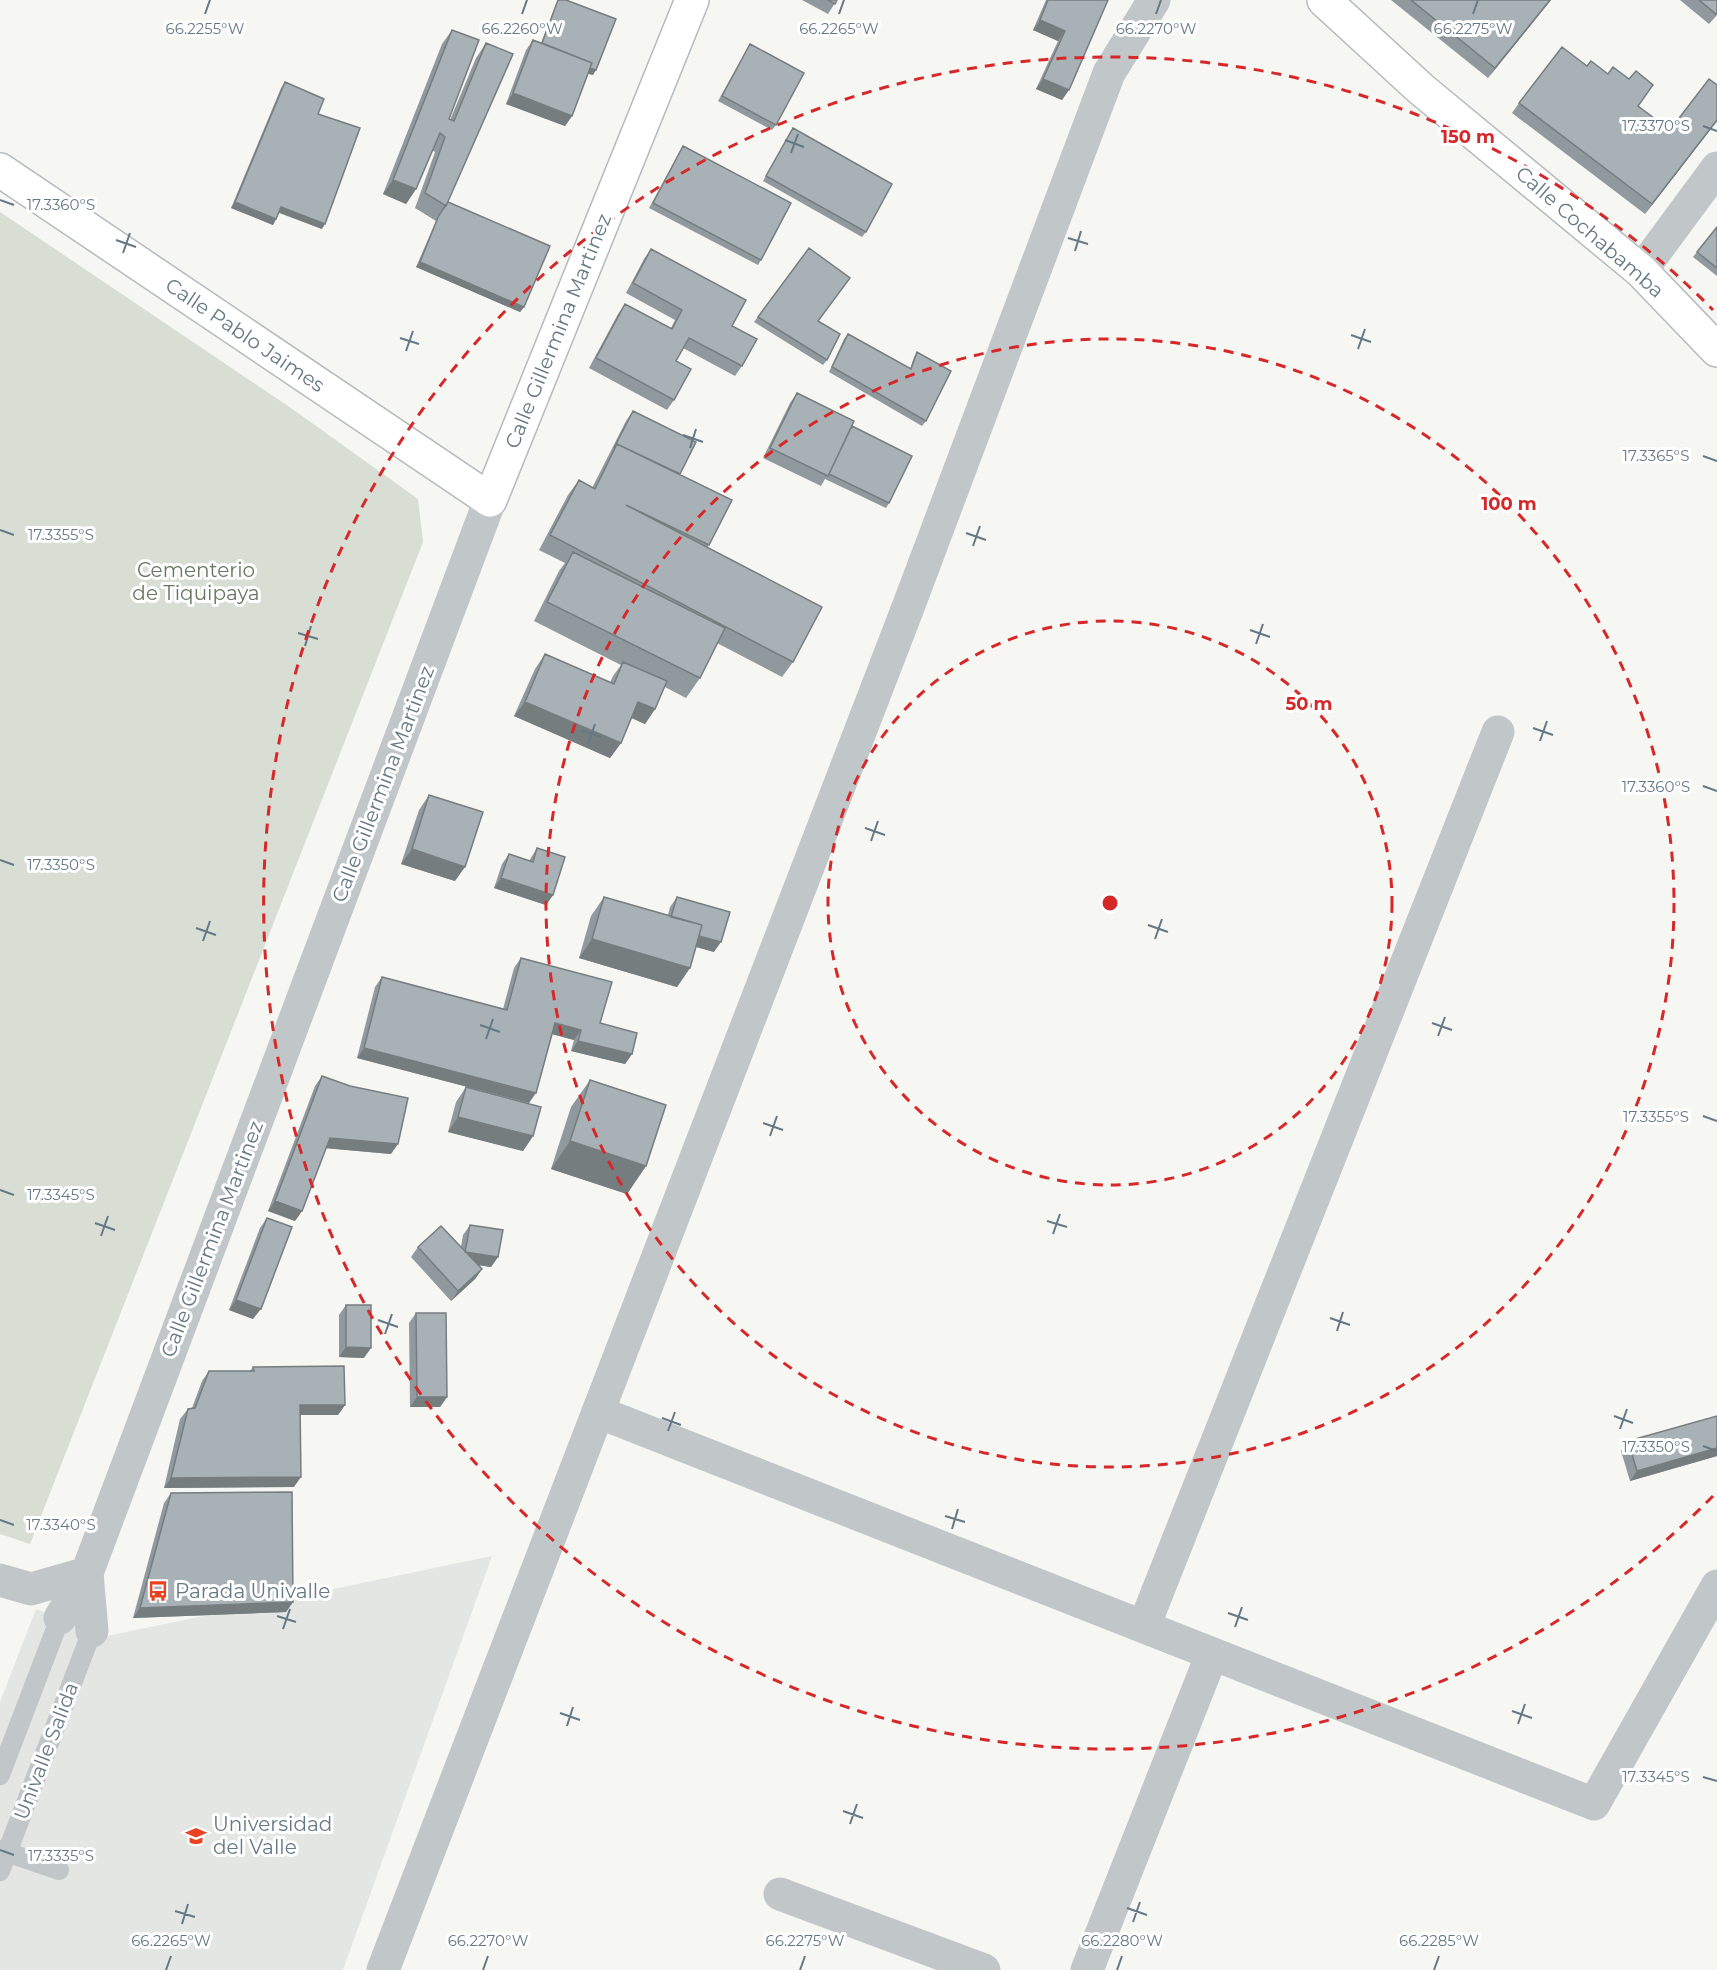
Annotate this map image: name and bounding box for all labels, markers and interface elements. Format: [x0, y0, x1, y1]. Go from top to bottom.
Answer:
text: 66.2255°W [166, 19, 245, 38]
text: 66.2260°W [481, 19, 563, 38]
text: 66.2265°W [799, 19, 879, 38]
text: 66.2270°W [1116, 19, 1197, 38]
text: 66.2275°W [1434, 19, 1513, 38]
text: 17.3370°S [1622, 116, 1690, 135]
text: 150 m [1441, 126, 1495, 148]
street label: Calle Cochabamba [1511, 161, 1669, 303]
text: 17.3360°S [27, 195, 95, 214]
street label: Calle Gillermina Martinez [500, 210, 616, 452]
street label: Calle Pablo Jaimes [161, 273, 329, 397]
text: 17.3365°S [1623, 446, 1689, 465]
text: 100 m [1481, 493, 1537, 515]
text: 17.3355°S [28, 525, 94, 544]
park label: Cementerio de Tiquipaya [132, 558, 260, 605]
street label: Calle Gillermina Martinez [327, 663, 439, 905]
text: 50 m [1286, 693, 1332, 715]
text: 17.3360°S [1622, 777, 1690, 796]
text: 17.3350°S [27, 855, 95, 874]
centre of rings [1100, 893, 1120, 913]
text: 17.3355°S [1623, 1107, 1689, 1126]
street label: Calle Gillermina Martinez [156, 1118, 268, 1360]
text: 17.3345°S [27, 1185, 95, 1204]
text: 17.3350°S [1622, 1437, 1690, 1456]
text: 17.3340°S [26, 1515, 96, 1534]
bus stop icon: Parada Univalle [146, 1579, 170, 1603]
place label: Parada Univalle [175, 1579, 330, 1603]
street label: Univalle Salida [9, 1679, 83, 1823]
text: 17.3345°S [1622, 1767, 1690, 1786]
place label: Universidad del Valle [213, 1812, 332, 1859]
school or university icon: Universidad del Valle [184, 1824, 208, 1848]
text: 17.3335°S [28, 1846, 94, 1865]
text: 66.2265°W [131, 1931, 211, 1950]
text: 66.2270°W [448, 1931, 529, 1950]
text: 66.2275°W [766, 1931, 845, 1950]
text: 66.2280°W [1081, 1931, 1163, 1950]
text: 66.2285°W [1399, 1931, 1479, 1950]

